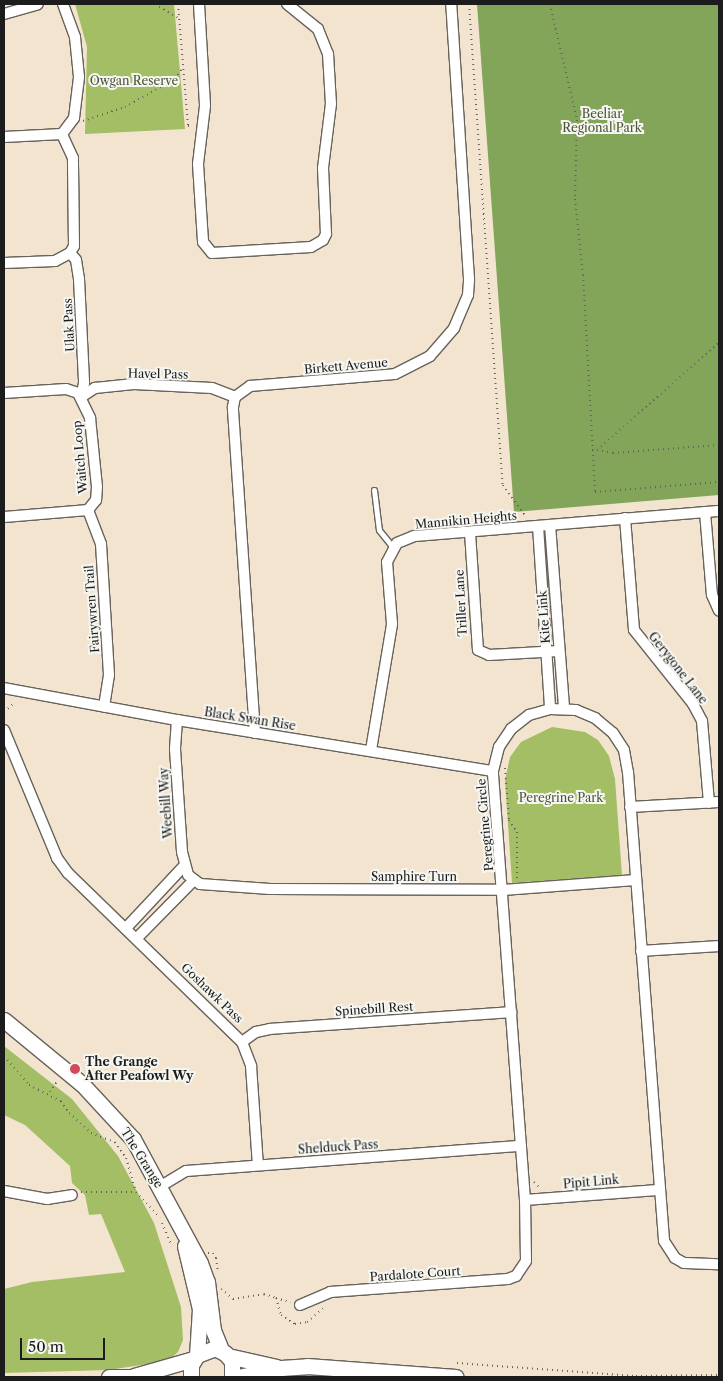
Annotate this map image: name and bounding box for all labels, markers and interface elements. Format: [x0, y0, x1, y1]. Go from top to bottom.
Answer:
park label: Owgan Reserve [90, 74, 178, 88]
park label: Beeliar Regional Park [562, 107, 642, 135]
street label: Ulak Pass [60, 298, 78, 352]
street label: Birkett Avenue [303, 355, 389, 377]
street label: Havel Pass [128, 366, 188, 382]
street label: Waitch Loop [70, 420, 90, 494]
street label: Mannikin Heights [415, 508, 517, 532]
street label: Fairywren Trail [82, 565, 102, 653]
street label: Triller Lane [452, 569, 470, 637]
street label: Kite Link [535, 590, 553, 644]
street label: Gerygone Lane [645, 629, 711, 707]
street label: Black Swan Rise [203, 705, 297, 733]
street label: Weebill Way [156, 767, 176, 839]
street label: Peregrine Circle [474, 778, 496, 872]
park label: Peregrine Park [519, 791, 603, 805]
street label: Samphire Turn [371, 870, 457, 884]
street label: Goshawk Pass [178, 960, 246, 1026]
street label: Spinebill Rest [334, 999, 414, 1019]
place label: The Grange After Peafowl Wy [85, 1055, 194, 1083]
marker: The Grange After Peafowl Wy [69, 1063, 81, 1075]
street label: The Grange [118, 1125, 166, 1191]
street label: Shelduck Pass [297, 1137, 379, 1157]
street label: Pipit Link [562, 1172, 620, 1192]
street label: Pardalote Court [369, 1264, 461, 1284]
scale bar [22, 1328, 108, 1360]
text: 50 m [28, 1337, 64, 1356]

